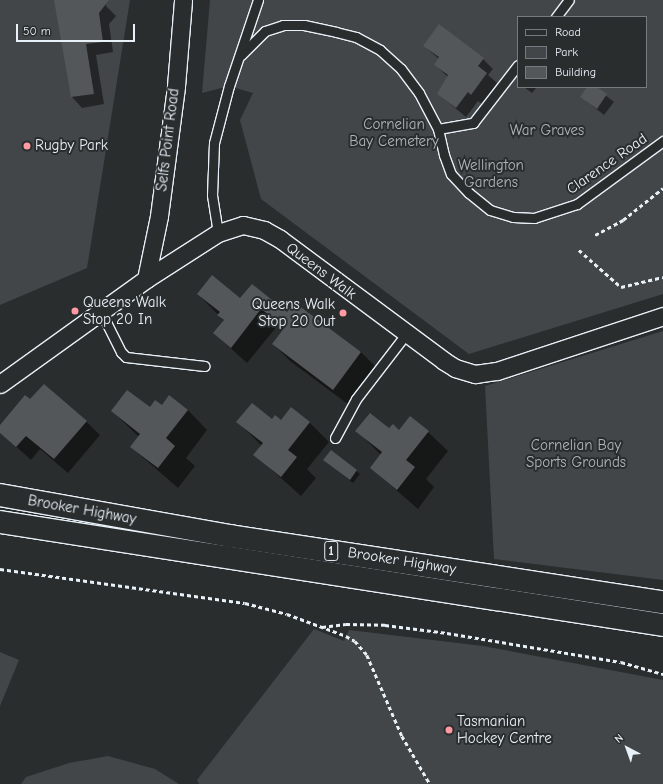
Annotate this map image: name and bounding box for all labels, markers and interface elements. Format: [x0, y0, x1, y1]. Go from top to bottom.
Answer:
scale bar [18, 16, 137, 42]
legend [517, 16, 647, 88]
text: 50 m [23, 24, 51, 38]
text: Road [555, 25, 581, 39]
text: Park [555, 45, 578, 59]
text: Building [555, 65, 596, 79]
street label: Selfs Point Road [153, 87, 183, 193]
park label: Cornelian Bay Cemetery [349, 115, 439, 150]
park label: War Graves [510, 122, 584, 140]
street label: Clarence Road [563, 130, 651, 198]
place label: Rugby Park [35, 137, 108, 155]
marker: Rugby Park [22, 141, 32, 151]
park label: Wellington Gardens [458, 156, 524, 191]
street label: Queens Walk [282, 239, 360, 303]
place label: Queens Walk Stop 20 In [83, 293, 166, 328]
place label: Queens Walk Stop 20 Out [252, 295, 335, 330]
marker: Queens Walk Stop 20 In [70, 306, 80, 316]
marker: Queens Walk Stop 20 Out [338, 308, 348, 318]
park label: Cornelian Bay Sports Grounds [526, 436, 626, 471]
street label: Brooker Highway [26, 492, 138, 528]
road number: 1 [324, 539, 338, 563]
street label: Brooker Highway [346, 544, 458, 578]
place label: Tasmanian Hockey Centre [457, 712, 552, 747]
marker: Tasmanian Hockey Centre [444, 725, 454, 735]
north arrow [607, 728, 647, 768]
text: N [612, 731, 626, 746]

